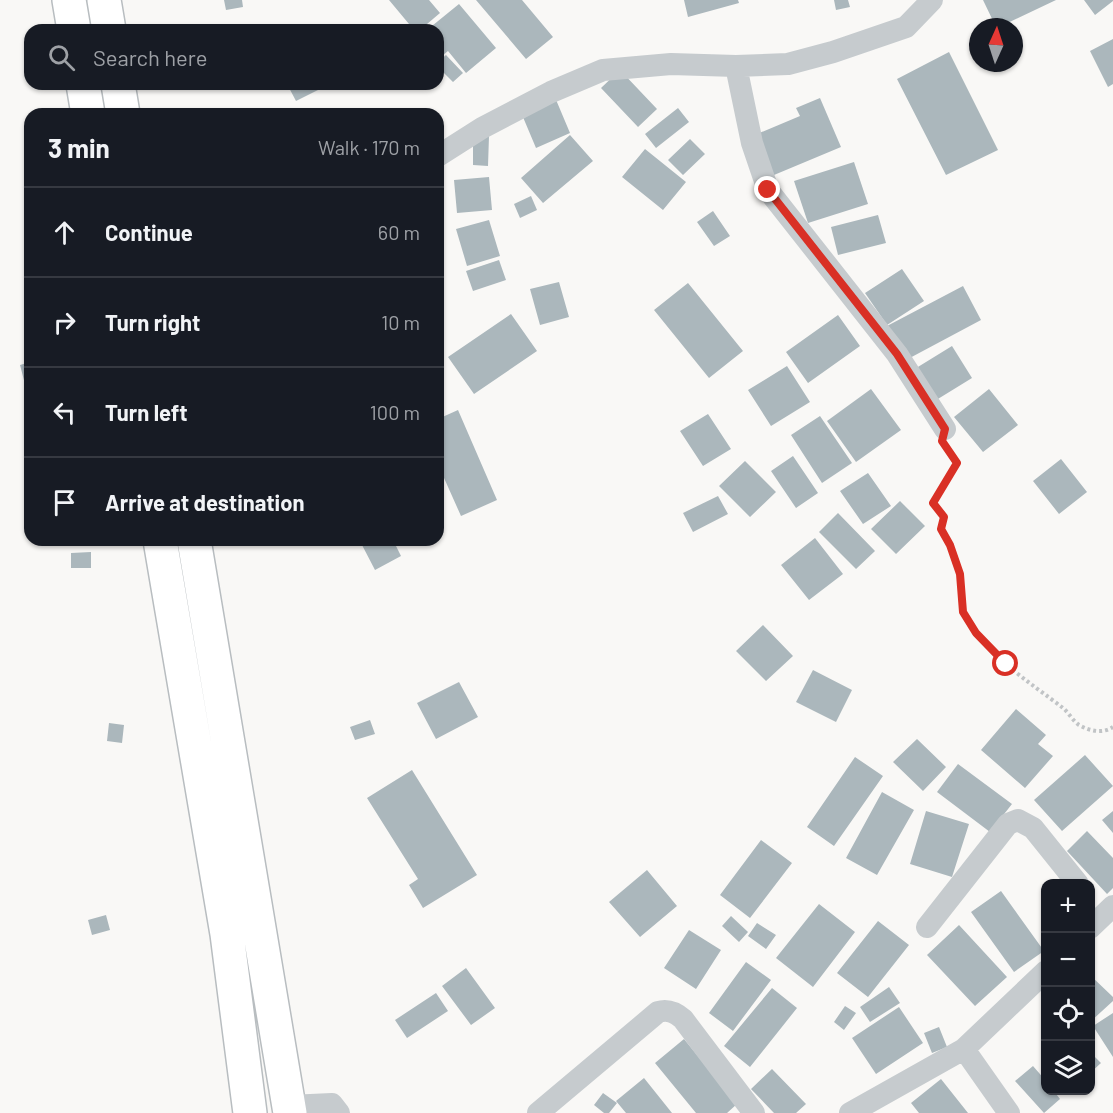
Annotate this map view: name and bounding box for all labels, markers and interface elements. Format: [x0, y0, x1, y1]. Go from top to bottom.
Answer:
north arrow [969, 18, 1023, 72]
search box [24, 24, 444, 90]
icon: search [45, 41, 78, 74]
text: Search here [93, 44, 207, 70]
text: 3 min [48, 132, 110, 163]
text: Walk · 170 m [318, 135, 420, 159]
route end [754, 176, 780, 202]
icon: ahead [48, 216, 81, 249]
text: Continue [105, 219, 193, 245]
text: 60 m [378, 220, 420, 244]
icon: right [48, 306, 81, 339]
text: Turn right [105, 309, 200, 335]
text: 10 m [381, 310, 420, 334]
icon: left [48, 396, 81, 429]
text: Turn left [105, 399, 188, 425]
text: 100 m [370, 400, 420, 424]
icon: arrive [48, 486, 81, 519]
text: Arrive at destination [105, 489, 304, 515]
route start [992, 650, 1018, 676]
map controls [1041, 879, 1095, 1095]
button: + [1041, 879, 1095, 933]
button: − [1041, 933, 1095, 987]
button: locate [1041, 987, 1095, 1041]
button: layers [1041, 1041, 1095, 1095]

